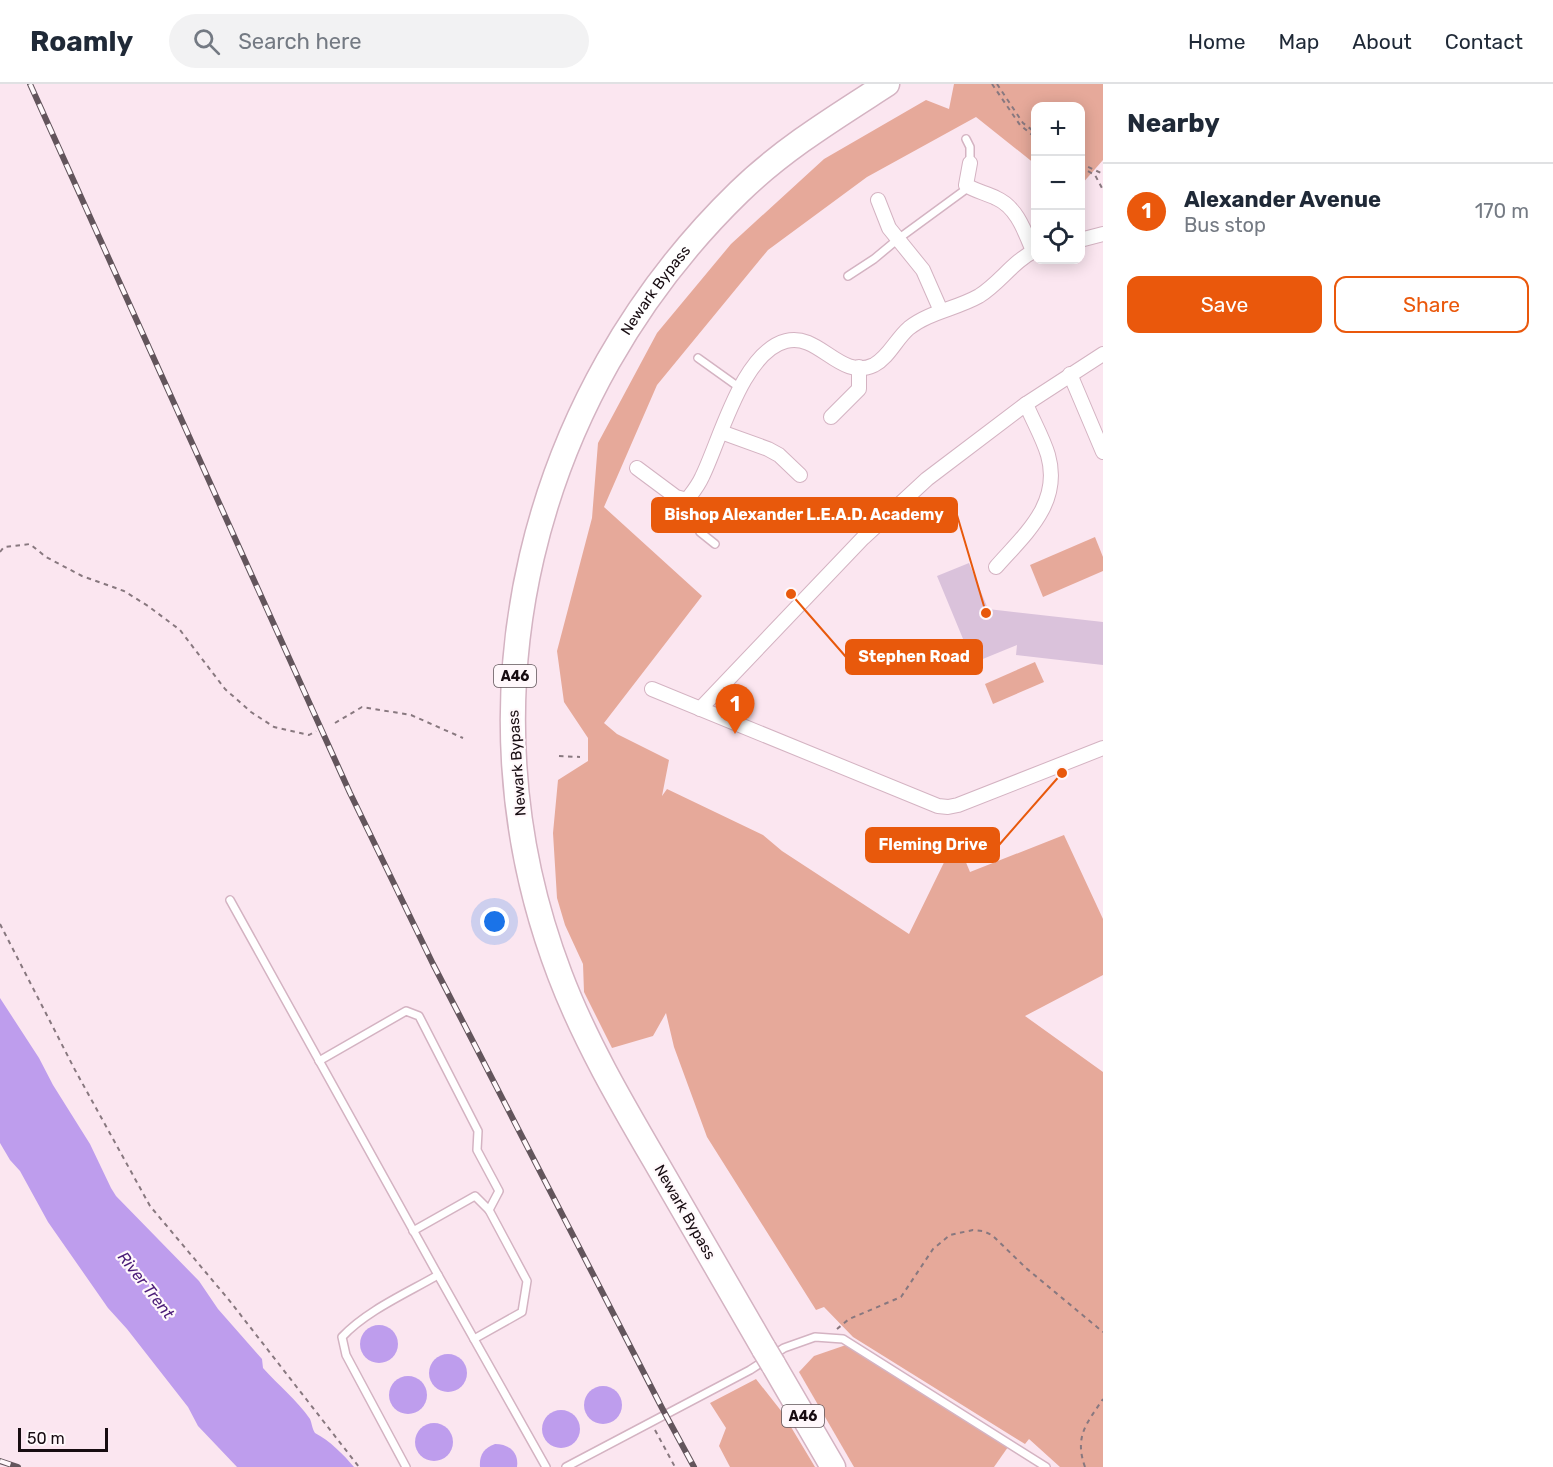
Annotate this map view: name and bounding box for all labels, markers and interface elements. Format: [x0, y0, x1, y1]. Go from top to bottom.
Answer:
search box [169, 14, 589, 68]
text: Roamly [30, 25, 133, 58]
icon: search [190, 25, 223, 58]
text: Search here [238, 28, 362, 55]
text: Home [1188, 29, 1245, 54]
text: Map [1278, 29, 1319, 54]
text: About [1352, 29, 1412, 54]
text: Contact [1445, 29, 1523, 54]
map controls [1031, 102, 1085, 264]
button: + [1031, 102, 1085, 156]
text: Nearby [1127, 108, 1220, 139]
button: − [1031, 156, 1085, 210]
text: Alexander Avenue [1184, 186, 1381, 213]
text: 1 [1142, 199, 1151, 223]
text: 170 m [1475, 199, 1529, 223]
button: locate [1031, 210, 1085, 264]
text: Bus stop [1184, 213, 1266, 237]
street label: Newark Bypass [617, 241, 694, 338]
button: Save [1127, 276, 1322, 333]
button: Share [1334, 276, 1529, 333]
callout: Bishop Alexander L.E.A.D. Academy [652, 498, 957, 532]
text: Bishop Alexander L.E.A.D. Academy [664, 505, 944, 524]
callout: Stephen Road [846, 640, 982, 674]
text: Stephen Road [858, 647, 970, 666]
road number: A46 [494, 665, 536, 687]
pin: 1 [716, 684, 754, 734]
street label: Newark Bypass [504, 709, 530, 817]
callout: Fleming Drive [866, 828, 999, 862]
text: Fleming Drive [878, 835, 988, 854]
your location [480, 907, 509, 936]
street label: Newark Bypass [651, 1161, 720, 1263]
water label: River Trent [114, 1248, 179, 1323]
road number: A46 [782, 1405, 824, 1427]
scale bar [18, 1425, 108, 1452]
text: 50 m [27, 1429, 65, 1448]

